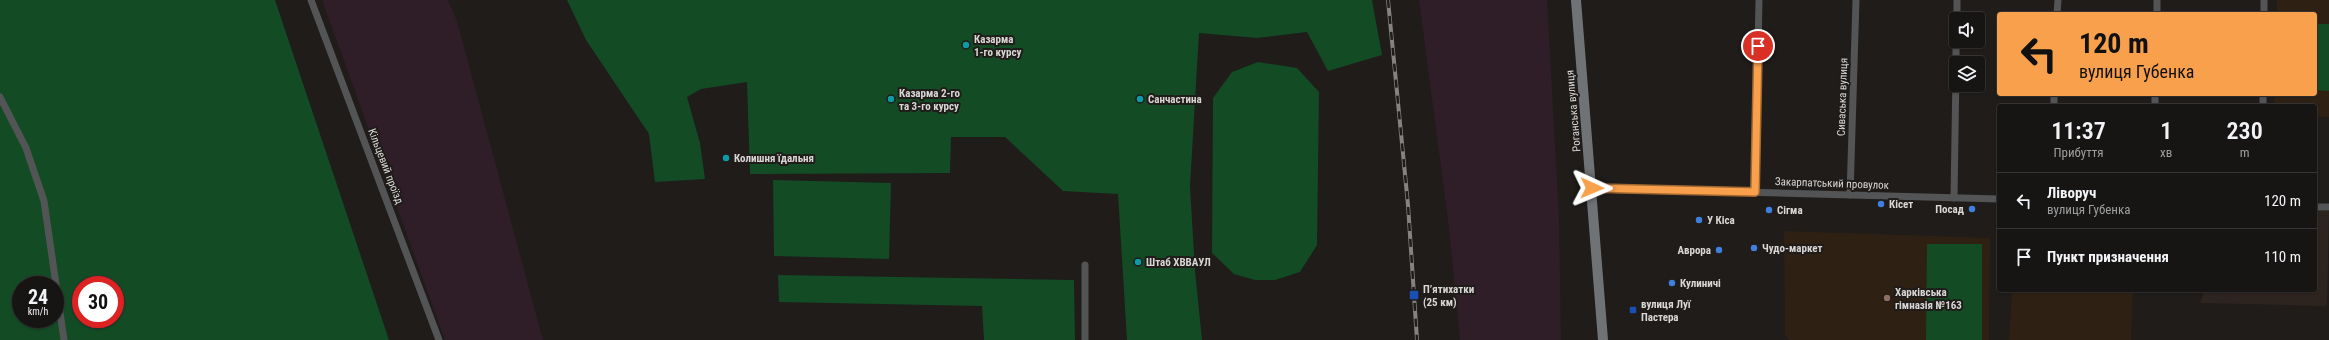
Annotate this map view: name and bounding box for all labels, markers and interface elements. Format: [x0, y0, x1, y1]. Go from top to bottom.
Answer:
map controls [1949, 12, 1985, 92]
button: sound [1949, 12, 1985, 48]
text: 120 m [2079, 27, 2149, 60]
icon: left [2013, 28, 2065, 80]
pin [1741, 29, 1775, 63]
place label: Казарма 1-го курсу [974, 33, 1021, 59]
icon: arrive [1747, 35, 1769, 57]
marker: Казарма 1-го курсу [961, 40, 971, 50]
button: layers [1949, 56, 1985, 92]
street label: Сиваська вулиця [1835, 58, 1850, 136]
text: вулиця Губенка [2079, 61, 2194, 82]
street label: Роганська вулиця [1563, 69, 1584, 152]
place label: Казарма 2-го та 3-го курсу [899, 87, 961, 113]
place label: Санчастина [1148, 93, 1202, 106]
marker: Казарма 2-го та 3-го курсу [886, 94, 896, 104]
marker: Санчастина [1135, 94, 1145, 104]
text: 11:37 [2051, 117, 2106, 145]
text: 1 [2160, 117, 2172, 145]
text: 230 [2227, 117, 2263, 145]
street label: Кільцевий проїзд [365, 127, 406, 206]
text: Прибуття [2053, 145, 2104, 160]
text: хв [2160, 145, 2172, 160]
text: m [2240, 145, 2250, 160]
place label: Колишня їдальня [734, 152, 814, 165]
marker: Колишня їдальня [721, 153, 731, 163]
position arrow [1571, 167, 1613, 209]
street label: Закарпатський провулок [1775, 175, 1890, 192]
text: Ліворуч [2047, 184, 2096, 202]
icon: left [2013, 190, 2035, 212]
text: 120 m [2264, 192, 2301, 210]
place label: Кісет [1889, 198, 1913, 211]
marker: Кісет [1876, 199, 1886, 209]
text: вулиця Губенка [2047, 202, 2130, 217]
place label: Посад [1935, 203, 1964, 216]
place label: Сігма [1777, 204, 1803, 217]
marker: Посад [1967, 204, 1977, 214]
marker: Сігма [1764, 205, 1774, 215]
place label: У Кіса [1707, 214, 1735, 227]
marker: У Кіса [1694, 215, 1704, 225]
place label: Чудо-маркет [1762, 242, 1823, 255]
marker: Чудо-маркет [1749, 243, 1759, 253]
place label: Аврора [1677, 244, 1711, 257]
marker: Аврора [1714, 245, 1724, 255]
icon: arrive [2013, 246, 2035, 268]
text: Пункт призначення [2047, 248, 2169, 266]
text: 110 m [2264, 248, 2301, 266]
place label: Штаб ХВВАУЛ [1146, 256, 1211, 269]
marker: Штаб ХВВАУЛ [1133, 257, 1143, 267]
speed limit sign: 30 [72, 276, 124, 328]
place label: Кулиничі [1680, 277, 1721, 290]
marker: Кулиничі [1667, 278, 1677, 288]
place label: Пʼятихатки (25 км) [1423, 283, 1474, 309]
text: 24 [28, 285, 48, 309]
place label: Харківська гімназія №163 [1895, 286, 1962, 312]
marker: Пʼятихатки (25 км) [1408, 289, 1420, 301]
marker: Харківська гімназія №163 [1882, 293, 1892, 303]
place label: вулиця Луї Пастера [1641, 298, 1692, 324]
marker: вулиця Луї Пастера [1628, 305, 1638, 315]
text: km/h [28, 306, 48, 317]

